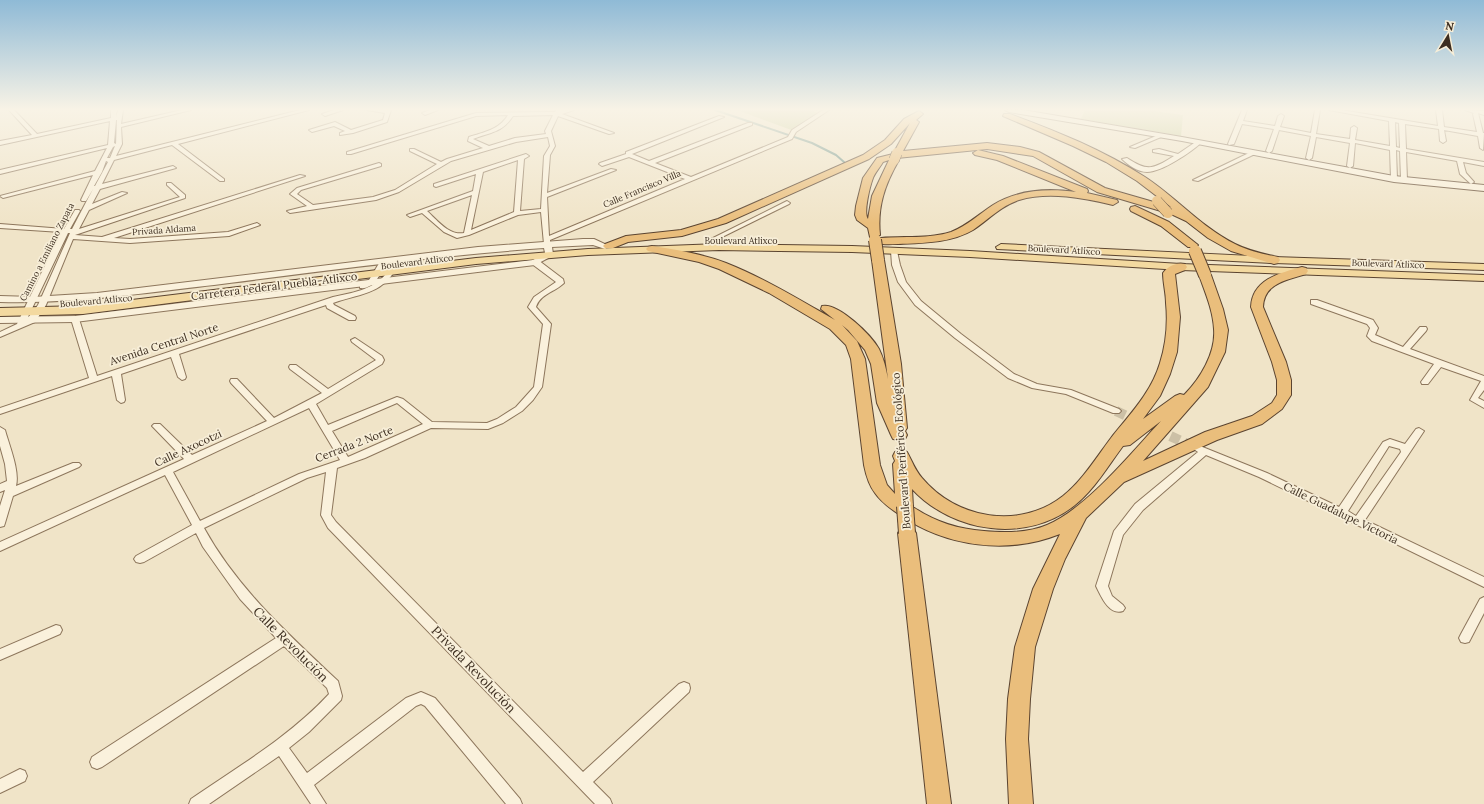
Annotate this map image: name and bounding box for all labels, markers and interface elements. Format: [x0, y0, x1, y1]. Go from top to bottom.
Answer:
north arrow [1428, 16, 1468, 56]
text: N [1444, 19, 1456, 34]
street label: Calle Francisco Villa [601, 167, 683, 210]
street label: Camino a Emiliano Zapata [17, 201, 76, 303]
street label: Privada Aldama [132, 222, 197, 237]
street label: Boulevard Atlixco [705, 235, 777, 246]
street label: Boulevard Atlixco [1027, 242, 1101, 257]
street label: Boulevard Atlixco [380, 252, 454, 271]
street label: Boulevard Atlixco [1351, 257, 1425, 270]
street label: Carretera Federal Puebla-Atlixco [190, 269, 358, 303]
street label: Boulevard Atlixco [59, 292, 133, 309]
street label: Avenida Central Norte [107, 320, 220, 369]
street label: Boulevard Periférico Ecológico [889, 372, 913, 530]
street label: Cerrada 2 Norte [313, 423, 395, 465]
street label: Calle Axocotzi [152, 426, 224, 470]
street label: Calle Guadalupe Victoria [1281, 479, 1401, 547]
street label: Calle Revolución [249, 603, 332, 686]
street label: Privada Revolución [428, 622, 520, 717]

